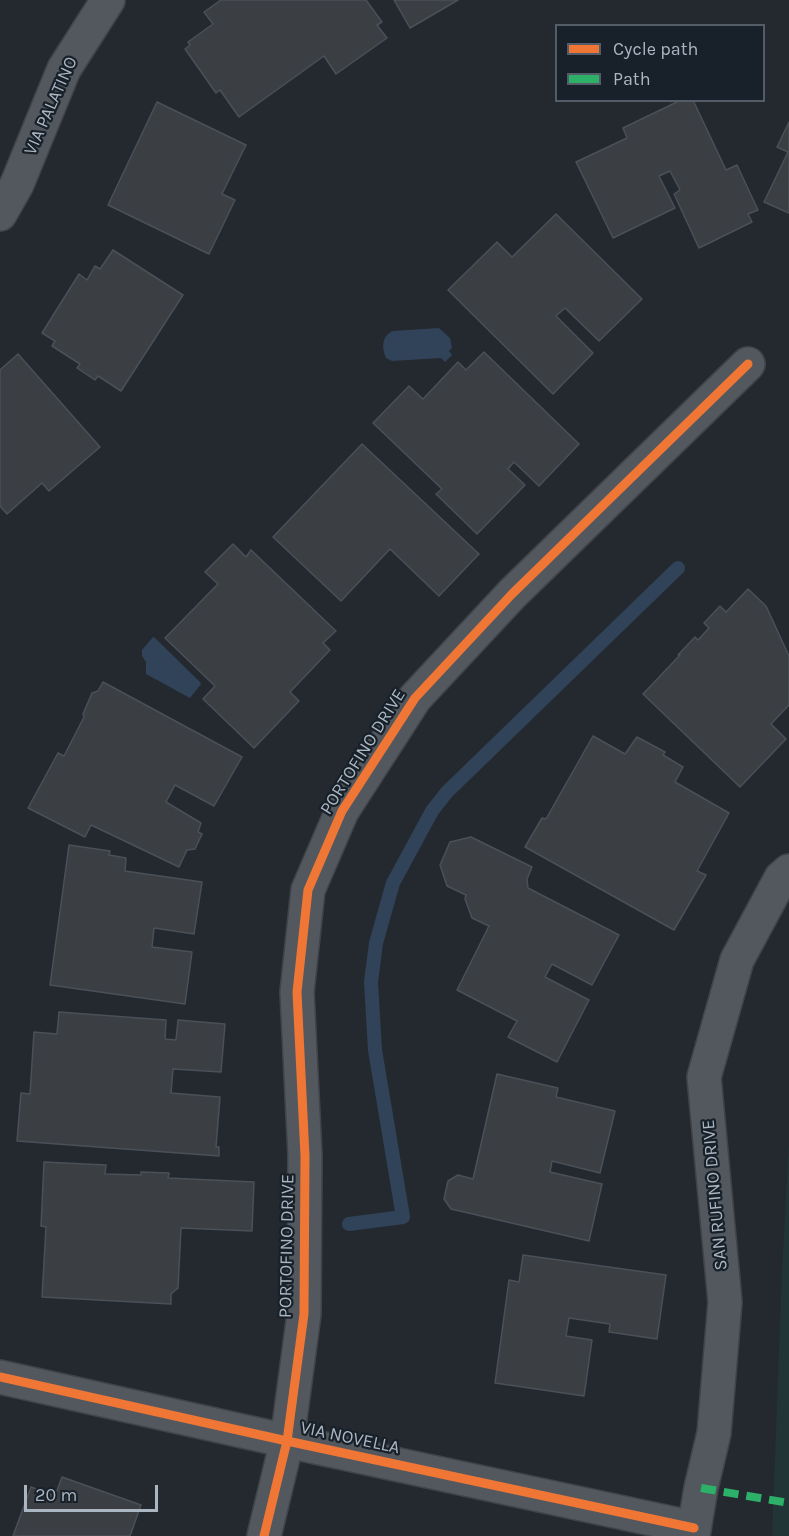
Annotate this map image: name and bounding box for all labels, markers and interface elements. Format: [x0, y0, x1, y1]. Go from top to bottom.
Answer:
legend [555, 24, 765, 102]
text: Cycle path [613, 38, 698, 60]
street label: VIA PALATINO [20, 53, 82, 159]
text: Path [613, 68, 651, 90]
street label: PORTOFINO DRIVE [316, 685, 410, 819]
street label: SAN RUFINO DRIVE [698, 1119, 732, 1271]
street label: PORTOFINO DRIVE [275, 1174, 299, 1318]
street label: VIA NOVELLA [298, 1417, 402, 1459]
scale bar [27, 1473, 160, 1511]
text: 20 m [35, 1484, 77, 1506]

